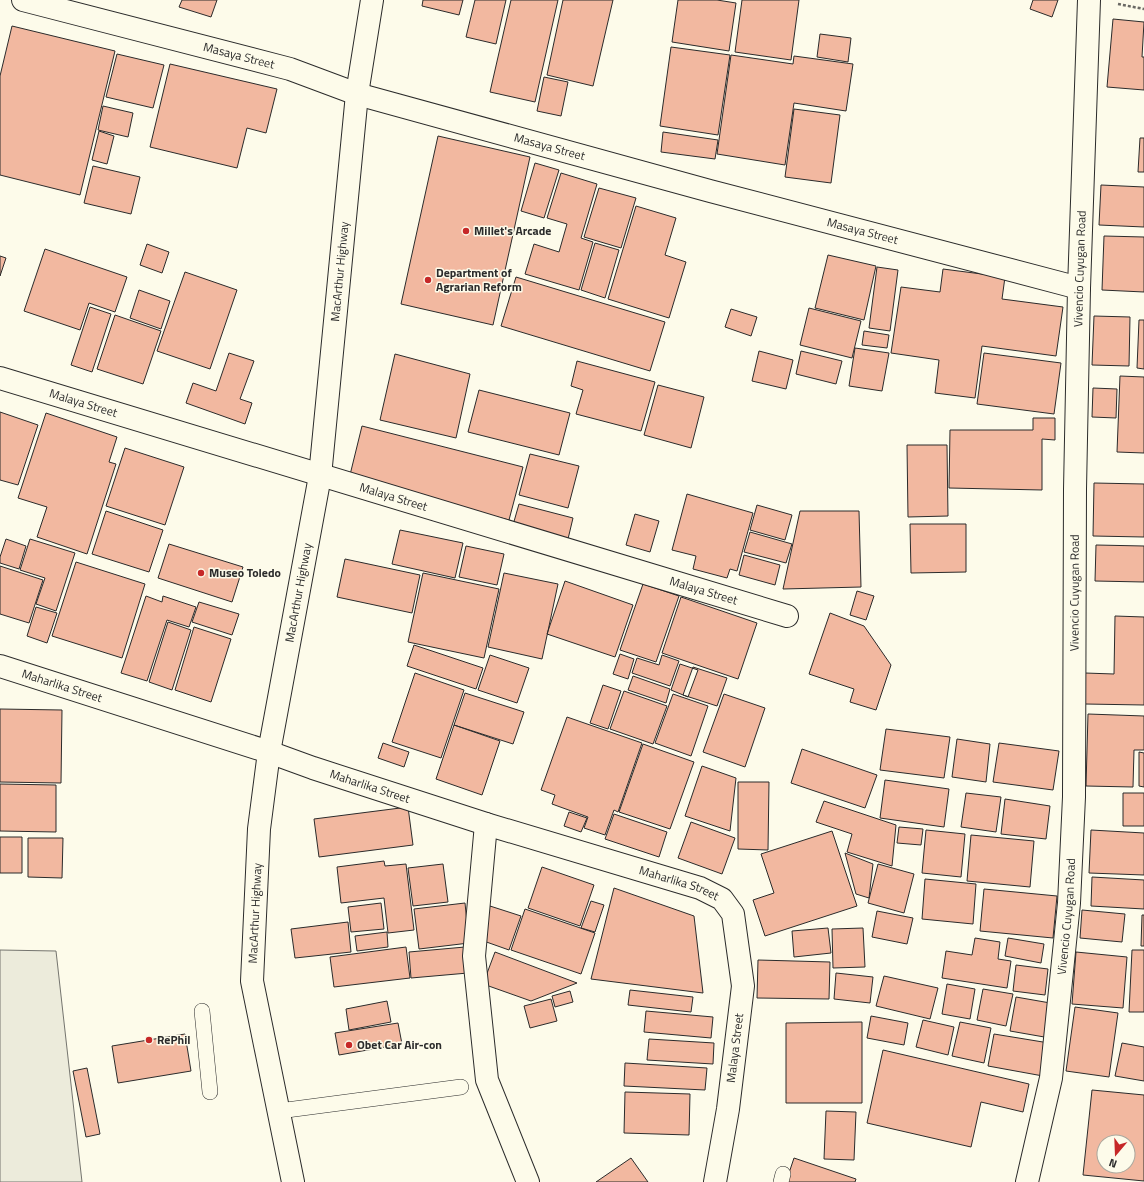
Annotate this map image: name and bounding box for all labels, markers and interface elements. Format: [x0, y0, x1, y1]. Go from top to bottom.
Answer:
street label: Masaya Street [201, 37, 278, 74]
street label: Masaya Street [512, 128, 588, 165]
street label: Vivencio Cuyugan Road [1068, 210, 1091, 327]
street label: Masaya Street [825, 212, 901, 249]
street label: MacArthur Highway [325, 220, 354, 323]
place label: Millet's Arcade [474, 221, 551, 240]
marker: Millet's Arcade [461, 226, 471, 236]
place label: Department of Agrarian Reform [436, 263, 522, 296]
marker: Department of Agrarian Reform [423, 275, 433, 285]
street label: Malaya Street [47, 383, 121, 422]
street label: Malaya Street [357, 477, 431, 516]
street label: Vivencio Cuyugan Road [1064, 534, 1084, 651]
street label: MacArthur Highway [279, 541, 316, 644]
place label: Museo Toledo [209, 563, 281, 582]
marker: Museo Toledo [196, 568, 206, 578]
street label: Malaya Street [667, 571, 741, 610]
street label: Maharlika Street [19, 664, 105, 707]
street label: Maharlika Street [327, 764, 413, 808]
street label: Vivencio Cuyugan Road [1052, 858, 1080, 976]
street label: Maharlika Street [637, 860, 723, 905]
street label: MacArthur Highway [243, 862, 266, 964]
street label: Malaya Street [721, 1011, 748, 1084]
place label: RePhil [157, 1030, 191, 1049]
marker: RePhil [144, 1035, 154, 1045]
place label: Obet Car Air-con [357, 1035, 442, 1054]
marker: Obet Car Air-con [344, 1040, 354, 1050]
north arrow [1096, 1134, 1136, 1174]
text: N [1107, 1155, 1119, 1172]

